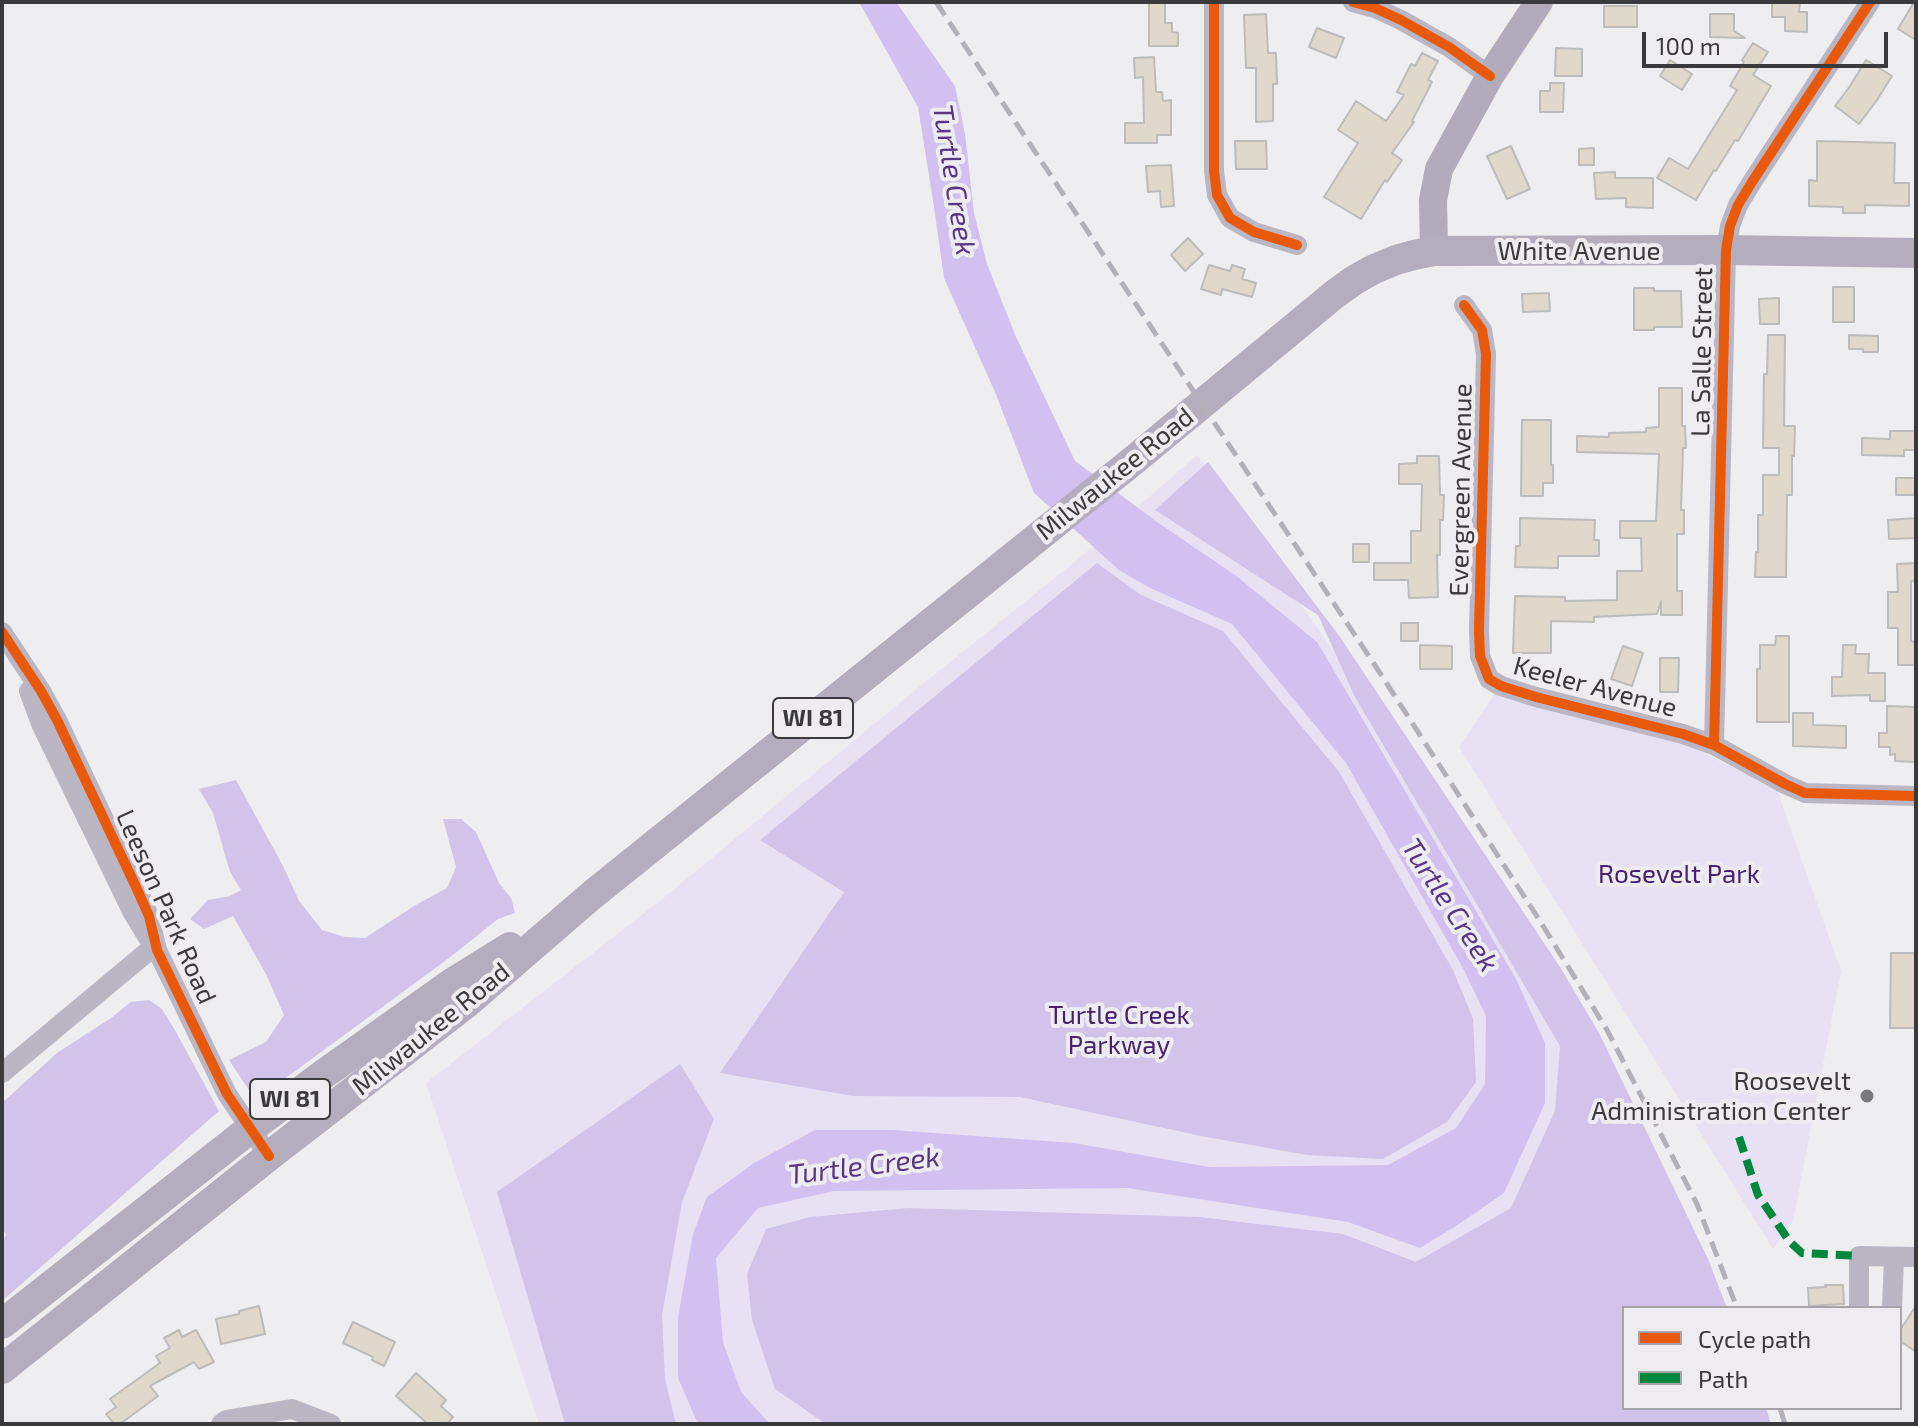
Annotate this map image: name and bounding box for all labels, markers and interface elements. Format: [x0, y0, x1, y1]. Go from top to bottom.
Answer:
scale bar [1646, 16, 1892, 66]
text: 100 m [1656, 31, 1721, 60]
water label: Turtle Creek [925, 102, 983, 258]
street label: White Avenue [1498, 235, 1660, 267]
street label: La Salle Street [1685, 267, 1719, 437]
street label: Evergreen Avenue [1444, 383, 1478, 597]
street label: Milwaukee Road [1030, 401, 1200, 547]
street label: Keeler Avenue [1510, 650, 1680, 724]
road number: WI 81 [773, 698, 853, 738]
street label: Leeson Park Road [109, 805, 223, 1009]
water label: Turtle Creek [1394, 832, 1506, 978]
park label: Rosevelt Park [1598, 858, 1760, 890]
street label: Milwaukee Road [346, 956, 516, 1102]
park label: Turtle Creek Parkway [1048, 999, 1190, 1060]
place label: Roosevelt Administration Center [1591, 1065, 1851, 1126]
road number: WI 81 [250, 1079, 330, 1119]
marker: Roosevelt Administration Center [1858, 1087, 1876, 1105]
water label: Turtle Creek [786, 1140, 942, 1192]
legend [1622, 1306, 1902, 1410]
text: Cycle path [1698, 1324, 1811, 1353]
text: Path [1698, 1364, 1748, 1393]

